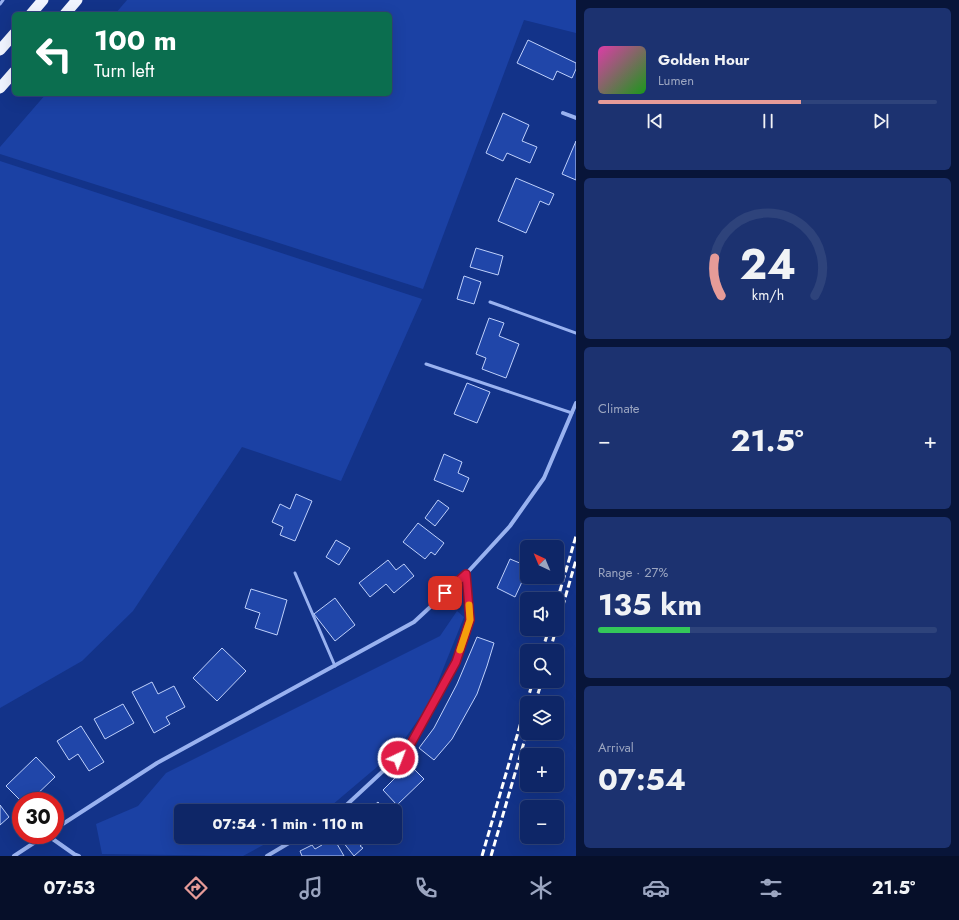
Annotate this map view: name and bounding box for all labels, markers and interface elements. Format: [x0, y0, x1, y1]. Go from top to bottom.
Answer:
text: 100 m [94, 20, 177, 61]
icon: left [28, 28, 80, 80]
text: Golden Hour [658, 49, 750, 71]
text: Turn left [94, 58, 154, 84]
text: Lumen [658, 71, 694, 90]
icon: previous [644, 110, 666, 132]
icon: pause [757, 110, 779, 132]
icon: next [870, 110, 892, 132]
text: 24 [739, 234, 796, 295]
text: km/h [751, 285, 784, 305]
text: Climate [598, 399, 639, 418]
text: 21.5° [731, 419, 804, 462]
text: − [598, 424, 611, 456]
text: + [923, 424, 937, 456]
north arrow [520, 540, 564, 584]
map controls [520, 540, 564, 844]
text: Range · 27% [598, 563, 668, 582]
pin [428, 576, 462, 610]
icon: arrive [434, 582, 456, 604]
text: 135 km [598, 583, 702, 626]
button: sound [520, 592, 564, 636]
button: search [520, 644, 564, 688]
button: layers [520, 696, 564, 740]
position arrow [377, 737, 419, 779]
text: Arrival [598, 738, 634, 757]
button: + [520, 748, 564, 792]
text: 07:54 [598, 758, 686, 801]
speed limit sign: 30 [12, 792, 64, 844]
button: − [520, 800, 564, 844]
text: 07:54 · 1 min · 110 m [213, 813, 363, 835]
icon: directions [182, 874, 210, 902]
icon: music [297, 874, 325, 902]
icon: phone [412, 874, 440, 902]
icon: climate [527, 874, 555, 902]
icon: car [642, 874, 670, 902]
icon: filters [757, 874, 785, 902]
text: 07:53 [43, 875, 95, 901]
text: 21.5° [872, 875, 915, 901]

